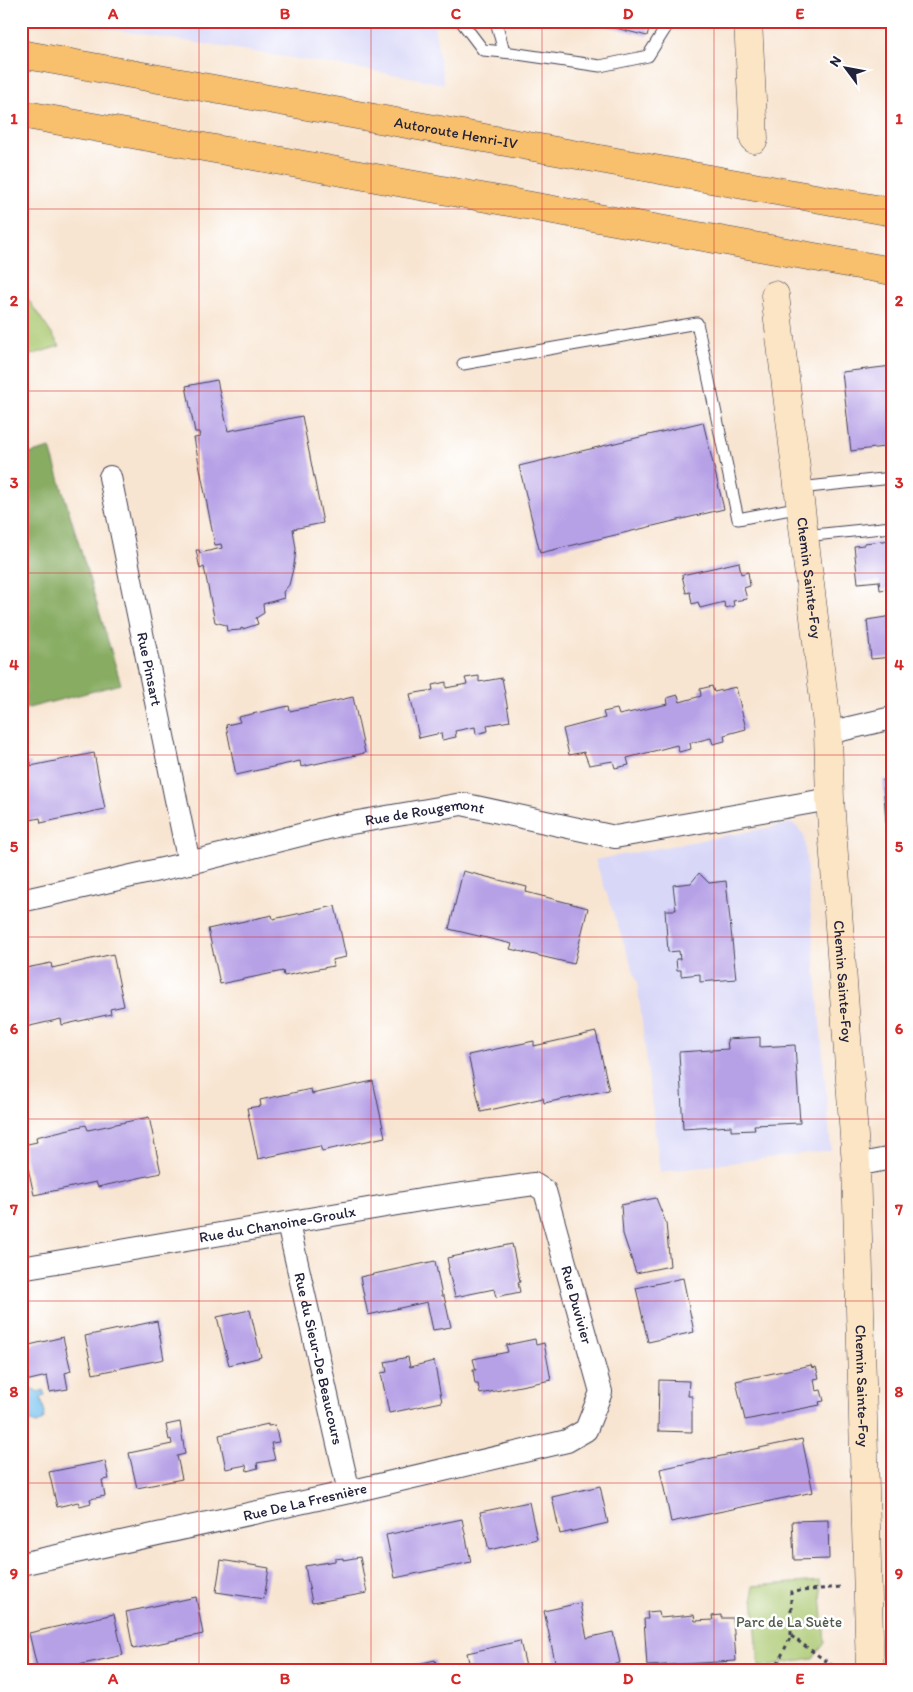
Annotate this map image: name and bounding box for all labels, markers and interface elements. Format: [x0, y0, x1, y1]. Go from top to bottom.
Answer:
text: A [107, 4, 119, 23]
text: B [280, 4, 291, 23]
text: C [451, 4, 462, 23]
text: D [623, 4, 634, 23]
text: E [796, 4, 805, 23]
north arrow [820, 42, 870, 92]
text: N [826, 53, 845, 70]
text: 1 [10, 109, 18, 128]
text: 1 [895, 109, 903, 128]
street label: Autoroute Henri-IV [393, 113, 519, 153]
text: 2 [10, 291, 19, 310]
text: 2 [895, 291, 904, 310]
text: 3 [10, 473, 19, 492]
text: 3 [895, 473, 904, 492]
street label: Chemin Sainte-Foy [793, 516, 826, 640]
street label: Rue Pinsart [133, 631, 166, 708]
text: 4 [9, 655, 19, 674]
text: 4 [894, 655, 904, 674]
street label: Rue de Rougemont [364, 795, 486, 830]
text: 5 [10, 837, 19, 856]
text: 5 [895, 837, 904, 856]
street label: Chemin Sainte-Foy [830, 920, 856, 1043]
text: 6 [10, 1019, 19, 1038]
text: 6 [895, 1019, 904, 1038]
text: 7 [9, 1200, 18, 1219]
text: 7 [894, 1200, 903, 1219]
street label: Rue du Chanoine-Groulx [198, 1202, 357, 1247]
street label: Rue Duvivier [557, 1264, 596, 1346]
street label: Rue du Sieur-De Beaucours [290, 1271, 347, 1447]
street label: Chemin Sainte-Foy [851, 1324, 873, 1447]
text: 8 [10, 1382, 19, 1401]
text: 8 [895, 1382, 904, 1401]
street label: Rue De La Fresnière [241, 1479, 369, 1525]
text: 9 [10, 1564, 18, 1583]
text: 9 [895, 1564, 903, 1583]
park label: Parc de La Suète [736, 1613, 842, 1631]
text: A [107, 1669, 119, 1688]
text: B [280, 1669, 291, 1688]
text: C [451, 1669, 462, 1688]
text: D [623, 1669, 634, 1688]
text: E [796, 1669, 805, 1688]

